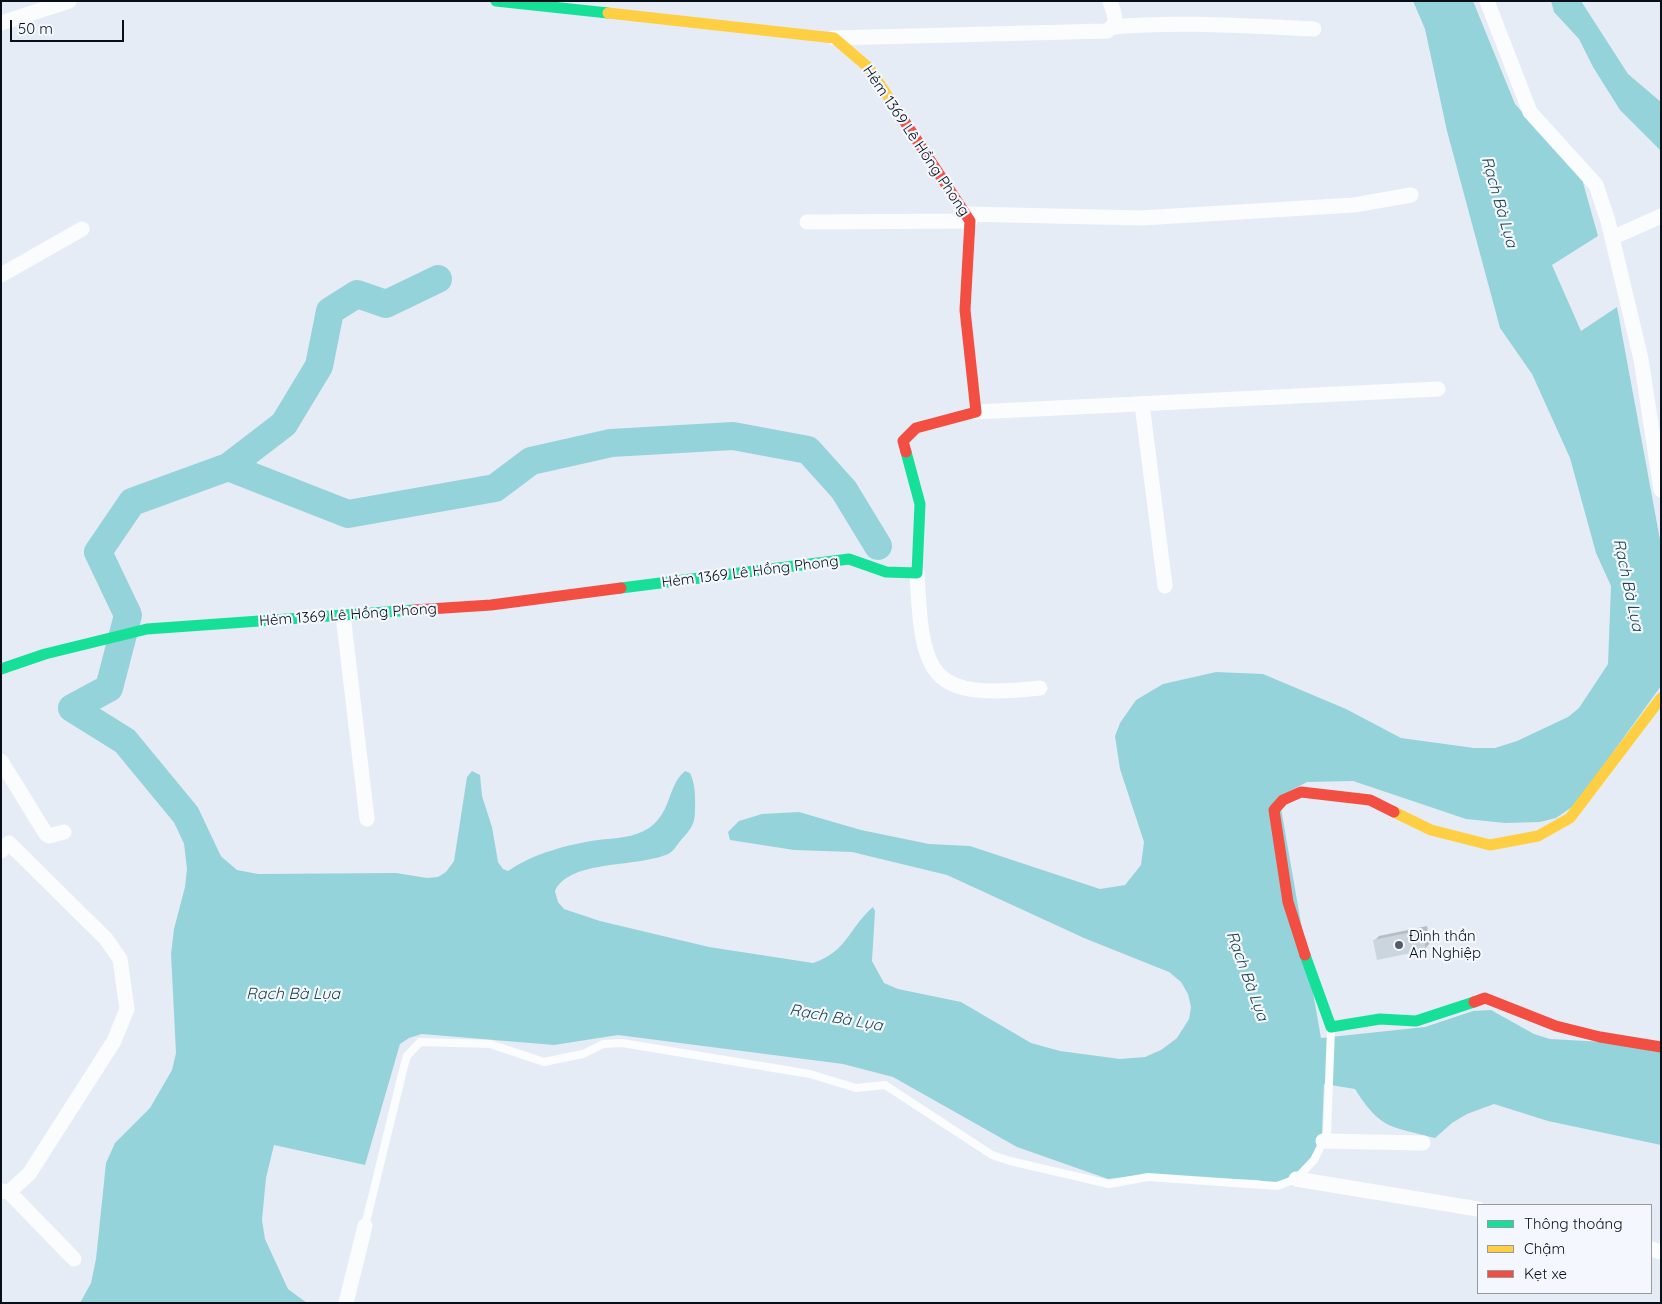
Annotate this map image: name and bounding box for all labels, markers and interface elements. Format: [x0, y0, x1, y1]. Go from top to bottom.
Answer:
scale bar [12, 10, 126, 42]
text: 50 m [18, 19, 53, 38]
street label: Hẻm 1369 Lê Hồng Phong [859, 62, 973, 220]
water label: Rạch Bà Lụa [1477, 154, 1521, 250]
water label: Rạch Bà Lụa [1609, 537, 1647, 633]
street label: Hẻm 1369 Lê Hồng Phong [661, 552, 839, 592]
street label: Hẻm 1369 Lê Hồng Phong [259, 600, 437, 630]
place label: Đình thần An Nghiệp [1409, 927, 1481, 962]
water label: Rạch Bà Lụa [1222, 929, 1272, 1023]
marker: Đình thần An Nghiệp [1393, 939, 1405, 951]
water label: Rạch Bà Lụa [246, 984, 340, 1004]
water label: Rạch Bà Lụa [788, 1000, 884, 1036]
legend [1477, 1204, 1652, 1294]
text: Thông thoáng [1524, 1214, 1623, 1233]
text: Chậm [1524, 1239, 1565, 1258]
text: Kẹt xe [1524, 1264, 1567, 1283]

